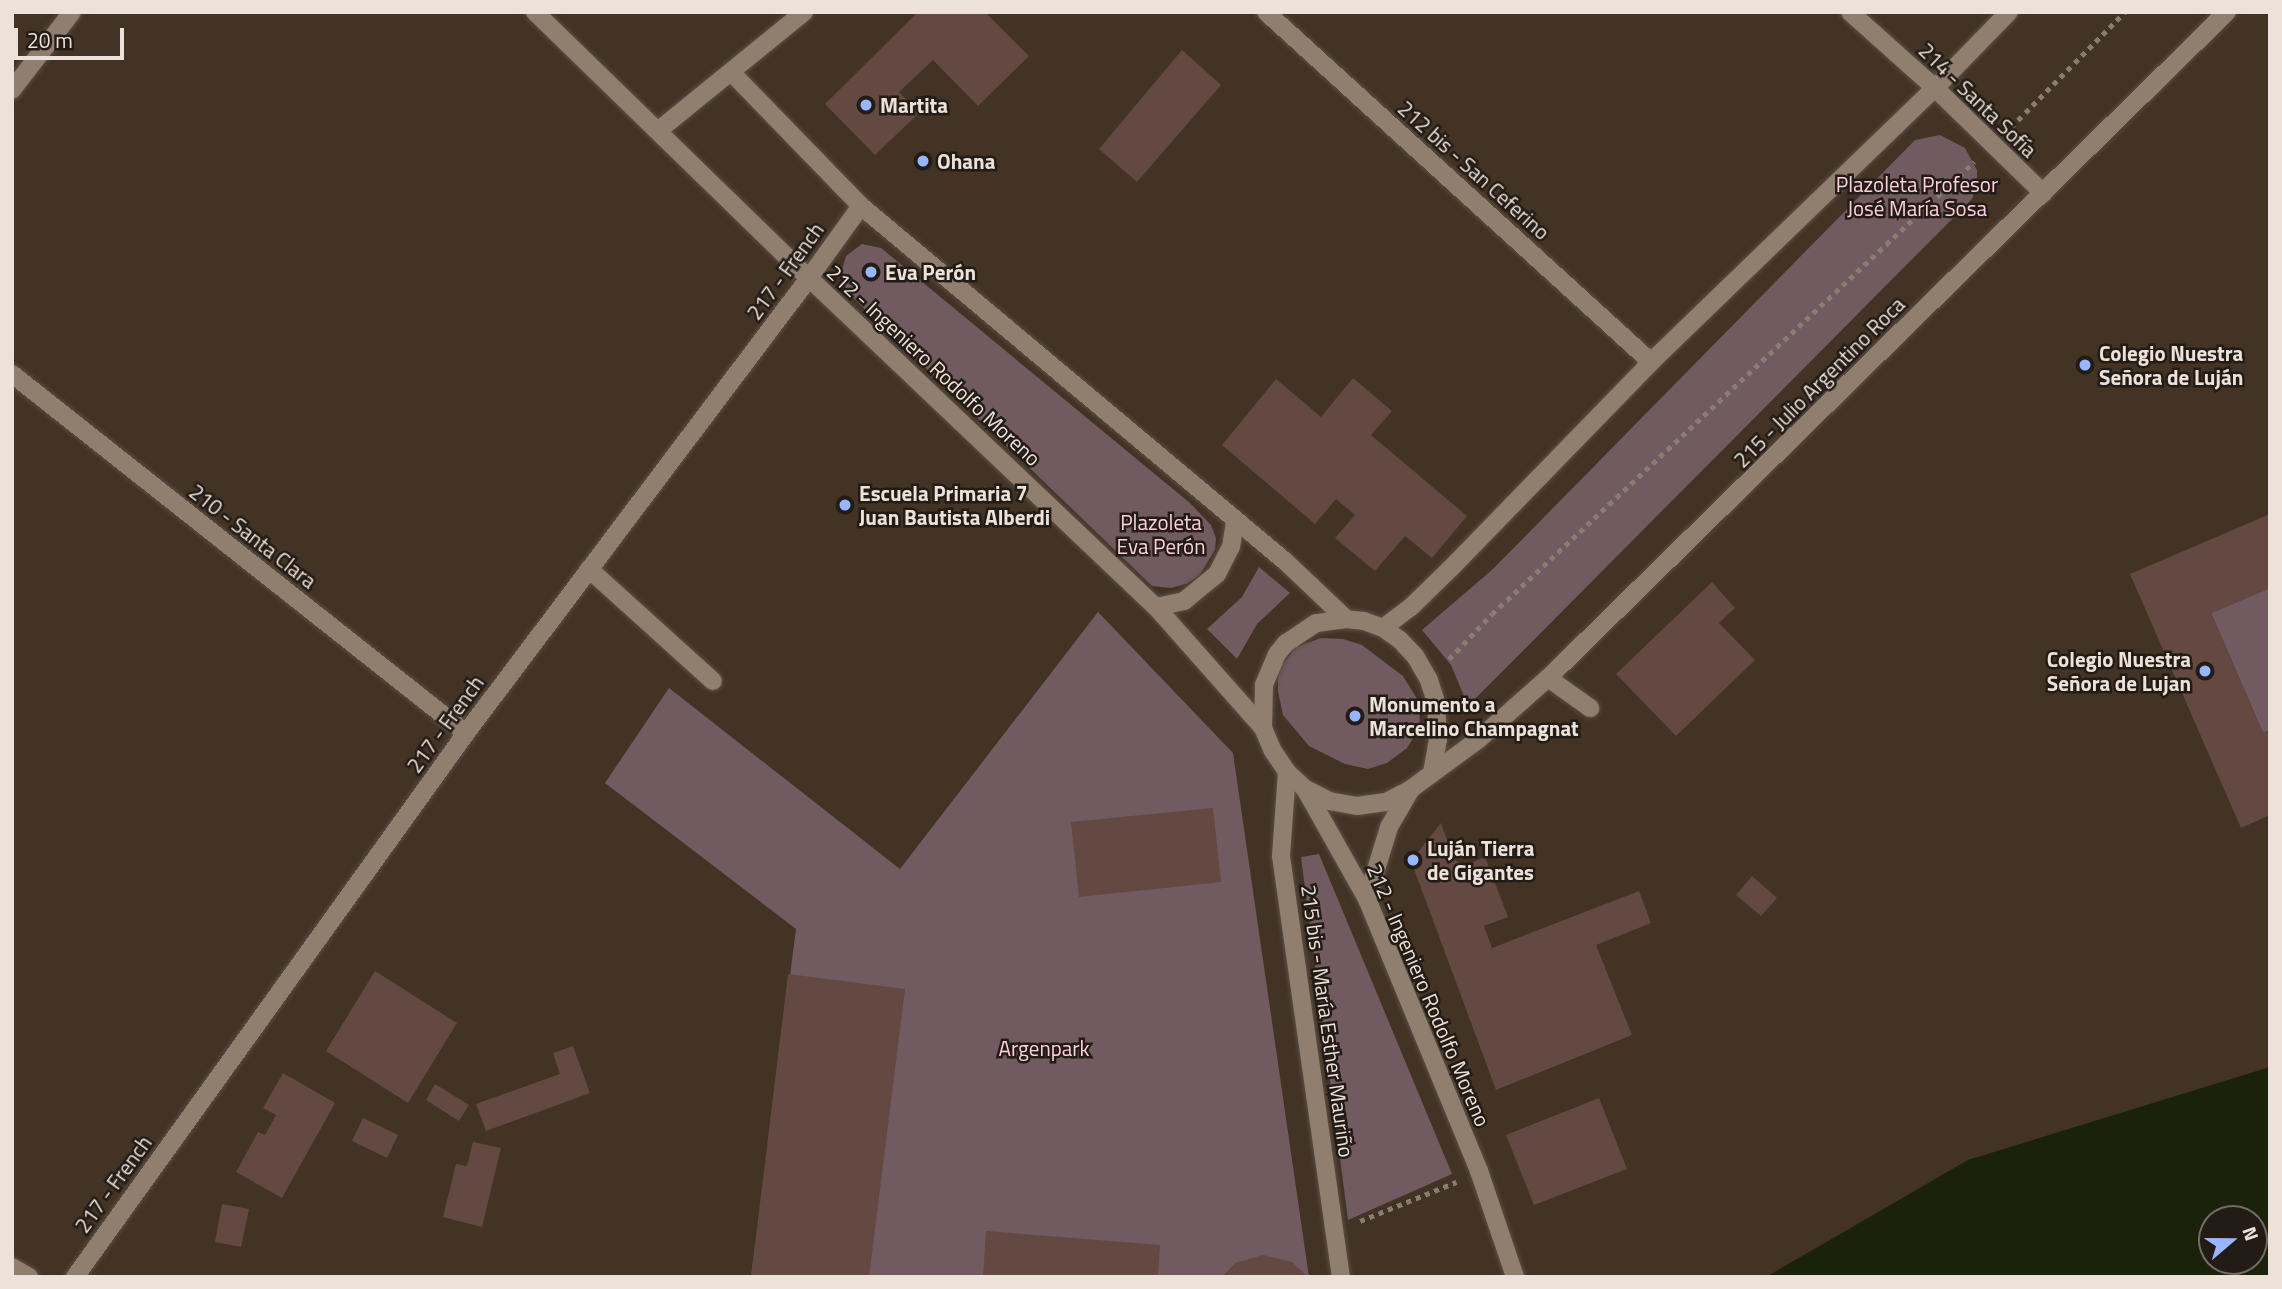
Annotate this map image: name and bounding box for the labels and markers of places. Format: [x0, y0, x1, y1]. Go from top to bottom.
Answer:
place label: Martita [880, 92, 948, 118]
marker: Martita [858, 97, 874, 113]
place label: Ohana [937, 148, 995, 174]
marker: Ohana [915, 153, 931, 169]
place label: Eva Perón [885, 259, 976, 285]
marker: Eva Perón [863, 264, 879, 280]
place label: Colegio Nuestra Señora de Luján [2099, 340, 2243, 390]
marker: Colegio Nuestra Señora de Luján [2077, 357, 2093, 373]
place label: Escuela Primaria 7 Juan Bautista Alberdi [859, 480, 1050, 530]
marker: Escuela Primaria 7 Juan Bautista Alberdi [837, 497, 853, 513]
place label: Colegio Nuestra Señora de Lujan [2047, 646, 2191, 696]
marker: Colegio Nuestra Señora de Lujan [2197, 663, 2213, 679]
place label: Monumento a Marcelino Champagnat [1369, 691, 1579, 741]
marker: Monumento a Marcelino Champagnat [1347, 708, 1363, 724]
place label: Luján Tierra de Gigantes [1427, 835, 1534, 885]
marker: Luján Tierra de Gigantes [1405, 852, 1421, 868]

